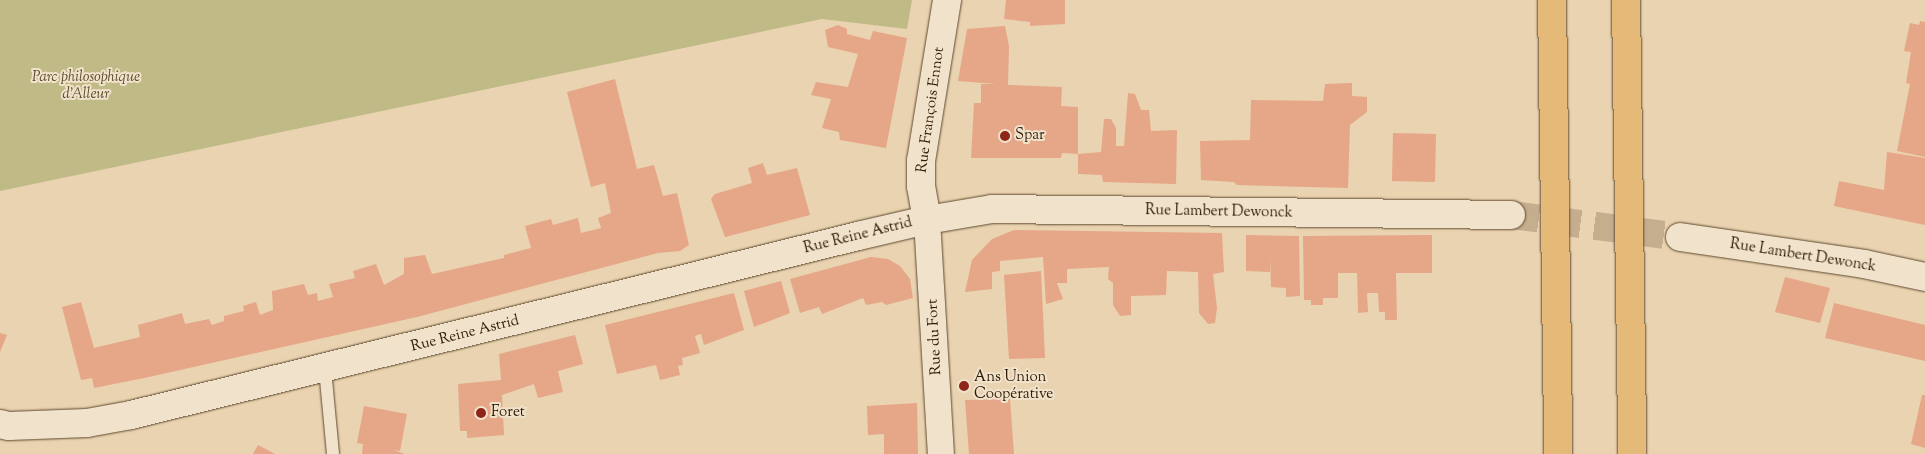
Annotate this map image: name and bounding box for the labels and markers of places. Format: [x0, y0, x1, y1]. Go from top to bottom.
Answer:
place label: Spar [1015, 127, 1045, 145]
marker: Spar [999, 130, 1011, 142]
place label: Ans Union Coopérative [974, 368, 1053, 403]
marker: Ans Union Coopérative [958, 380, 970, 392]
place label: Foret [491, 404, 525, 422]
marker: Foret [475, 407, 487, 419]

